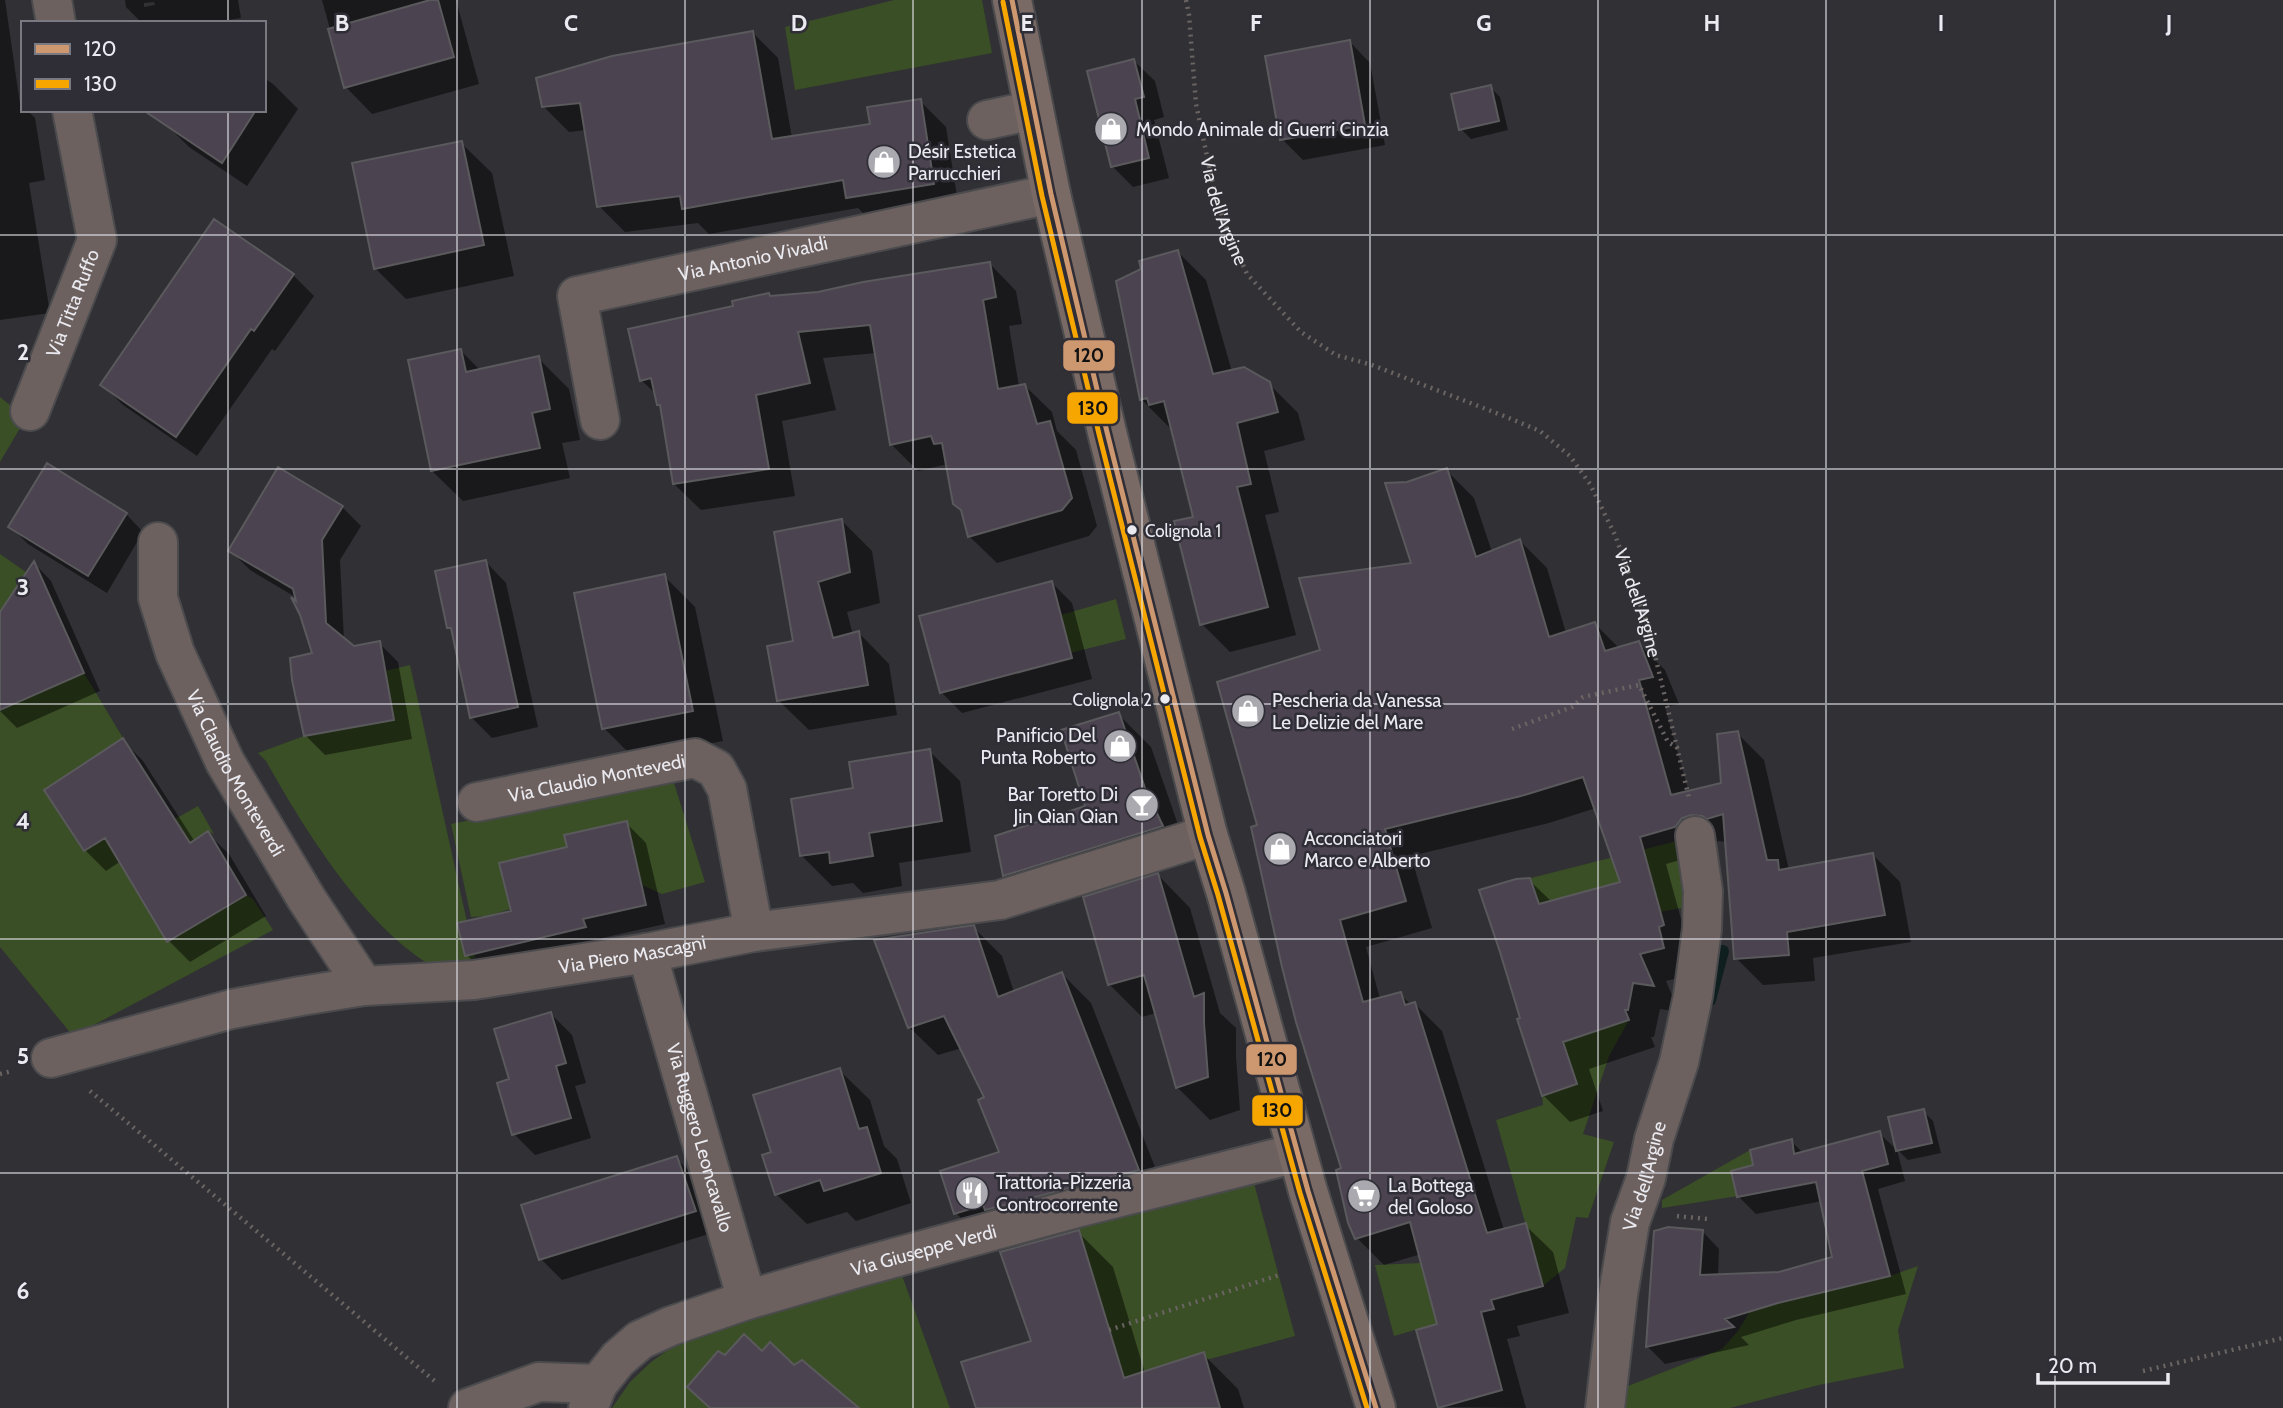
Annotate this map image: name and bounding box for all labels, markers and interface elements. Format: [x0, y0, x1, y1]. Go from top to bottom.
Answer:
text: B [335, 9, 349, 37]
text: C [564, 9, 578, 37]
text: D [791, 9, 807, 37]
text: E [1020, 9, 1034, 37]
text: F [1250, 9, 1262, 37]
text: G [1476, 9, 1492, 37]
text: H [1704, 9, 1720, 37]
text: I [1938, 9, 1944, 37]
text: J [2165, 9, 2172, 37]
legend [21, 21, 266, 112]
text: 120 [84, 36, 117, 61]
text: 130 [84, 71, 117, 96]
shop icon: Mondo Animale di Guerri Cinzia [1092, 110, 1130, 148]
place label: Mondo Animale di Guerri Cinzia [1136, 118, 1389, 141]
place label: Désir Estetica Parrucchieri [908, 140, 1016, 185]
shop icon: Désir Estetica Parrucchieri [865, 143, 903, 181]
street label: Via dell'Argine [1195, 154, 1253, 269]
street label: Via Antonio Vivaldi [676, 231, 830, 286]
street label: Via Titta Ruffo [41, 246, 104, 361]
text: 2 [17, 338, 29, 366]
line badge: 120 [1062, 339, 1116, 372]
text: 120 [1074, 344, 1104, 367]
line badge: 130 [1066, 391, 1119, 425]
text: 130 [1078, 397, 1108, 420]
place label: Colignola 1 [1145, 521, 1221, 541]
marker: Colignola 1 [1125, 523, 1139, 537]
street label: Via dell'Argine [1609, 546, 1666, 660]
text: 3 [17, 573, 29, 601]
street label: Via Claudio Monteverdi [181, 686, 289, 860]
place label: Pescheria da Vanessa Le Delizie del Mare [1272, 689, 1441, 734]
place label: Colignola 2 [1073, 690, 1152, 710]
marker: Colignola 2 [1158, 692, 1172, 706]
shop icon: Pescheria da Vanessa Le Delizie del Mare [1229, 692, 1267, 730]
place label: Panificio Del Punta Roberto [980, 724, 1097, 769]
shop icon: Panificio Del Punta Roberto [1101, 727, 1139, 765]
street label: Via Claudio Montevedi [506, 749, 687, 807]
place label: Bar Toretto Di Jin Qian Qian [1008, 783, 1118, 828]
bar icon: Bar Toretto Di Jin Qian Qian [1123, 786, 1161, 824]
text: 4 [16, 807, 30, 835]
place label: Acconciatori Marco e Alberto [1304, 827, 1431, 872]
shop icon: Acconciatori Marco e Alberto [1261, 830, 1299, 868]
street label: Via Piero Mascagni [557, 931, 708, 979]
street label: Via Ruggero Leoncavallo [662, 1041, 738, 1235]
text: 5 [17, 1042, 29, 1070]
line badge: 120 [1245, 1043, 1298, 1076]
text: 120 [1257, 1048, 1287, 1071]
line badge: 130 [1251, 1094, 1304, 1127]
text: 130 [1262, 1099, 1292, 1122]
street label: Via dell'Argine [1618, 1118, 1671, 1232]
place label: Trattoria-Pizzeria Controcorrente [996, 1171, 1131, 1216]
restaurant icon: Trattoria-Pizzeria Controcorrente [953, 1174, 991, 1212]
place label: La Bottega del Goloso [1388, 1174, 1474, 1219]
supermarket icon: La Bottega del Goloso [1345, 1177, 1383, 1215]
street label: Via Giuseppe Verdi [848, 1220, 999, 1281]
text: 6 [17, 1277, 29, 1305]
scale bar [2038, 1342, 2168, 1386]
text: 20 m [2048, 1353, 2097, 1378]

